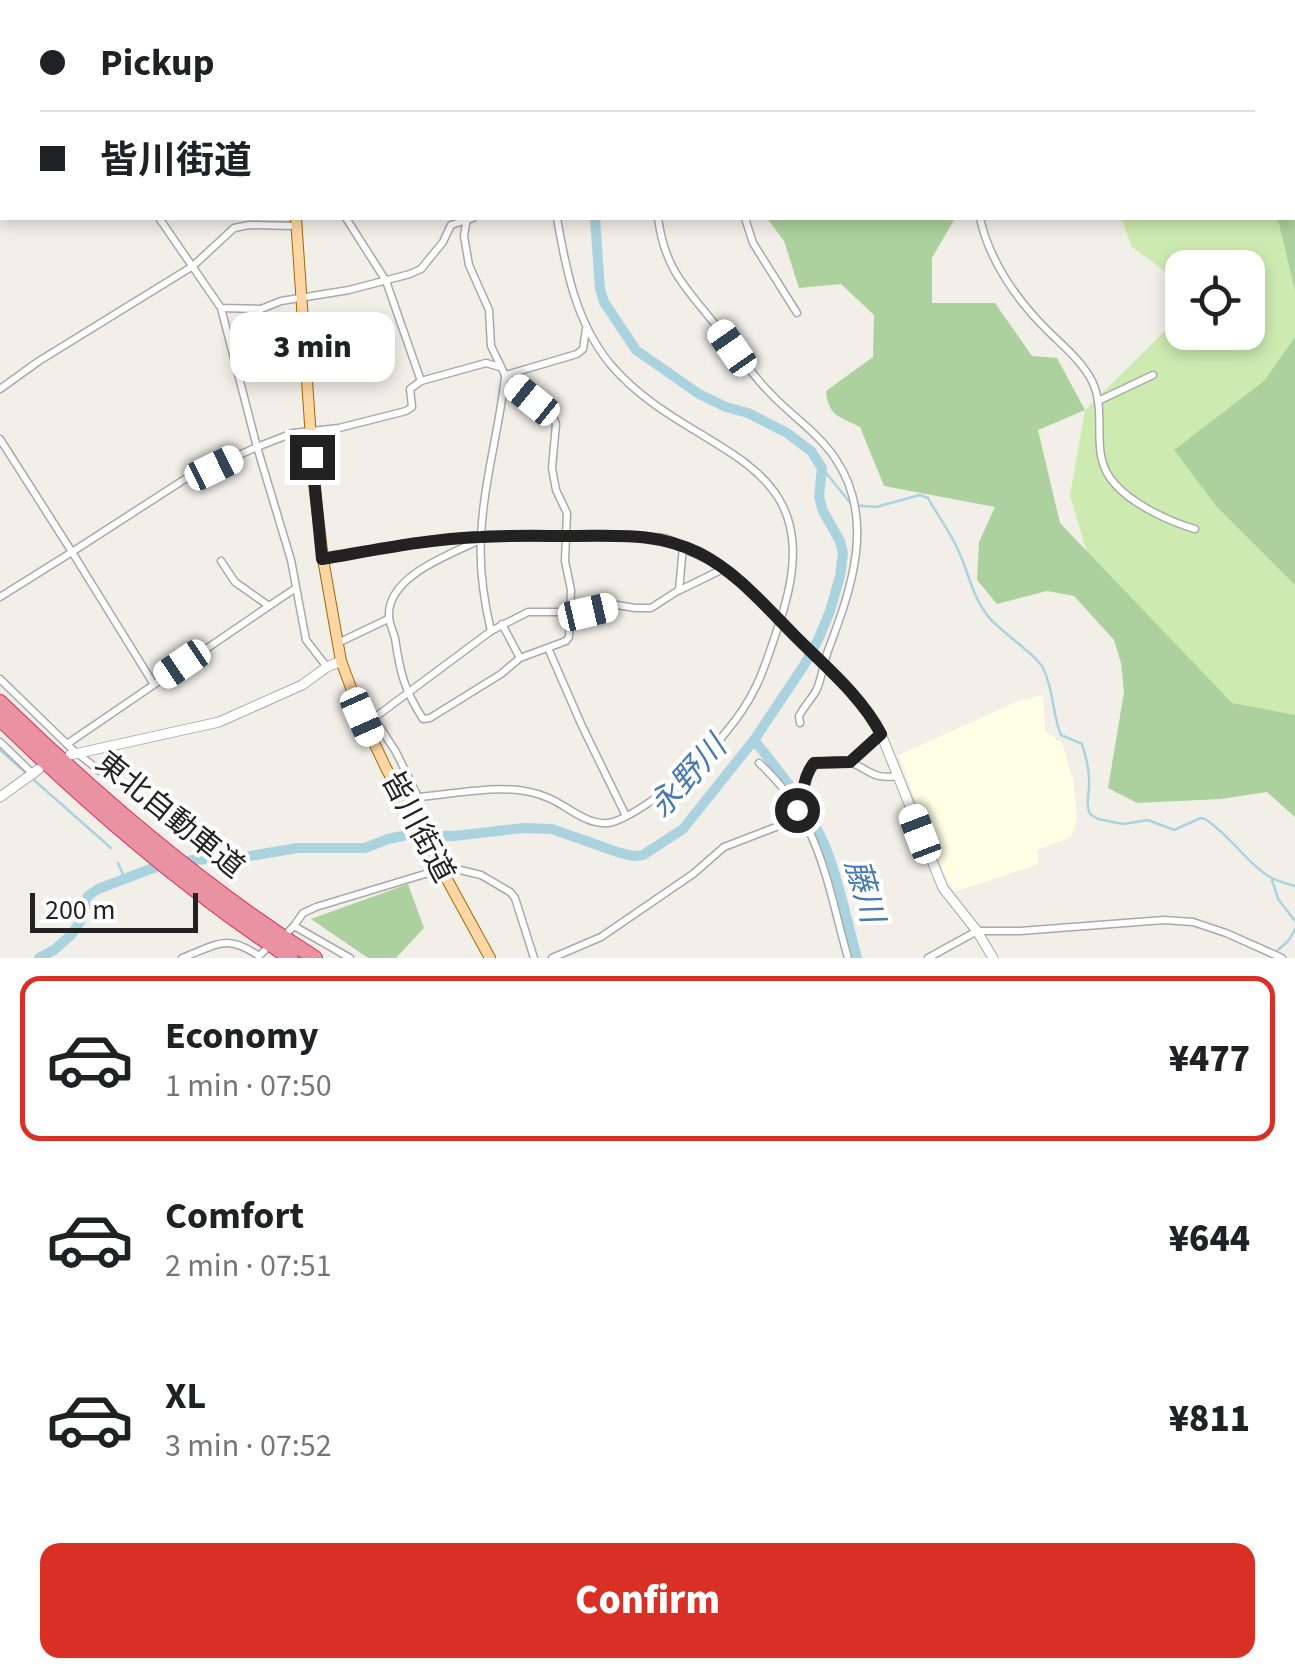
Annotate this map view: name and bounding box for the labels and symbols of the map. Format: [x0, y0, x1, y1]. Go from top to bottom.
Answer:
callout: 3 min [230, 312, 394, 382]
car [703, 315, 761, 381]
car [499, 369, 565, 431]
route end [290, 435, 335, 480]
car [180, 441, 248, 495]
car [555, 591, 621, 633]
car [149, 635, 215, 693]
car [336, 683, 388, 751]
water label: 永野川 [639, 724, 739, 828]
street label: 東北自動車道 [87, 742, 253, 888]
street label: 皆川街道 [371, 764, 465, 890]
route start [775, 788, 820, 833]
car [895, 801, 945, 867]
water label: 藤川 [833, 854, 896, 931]
scale bar [30, 888, 198, 933]

